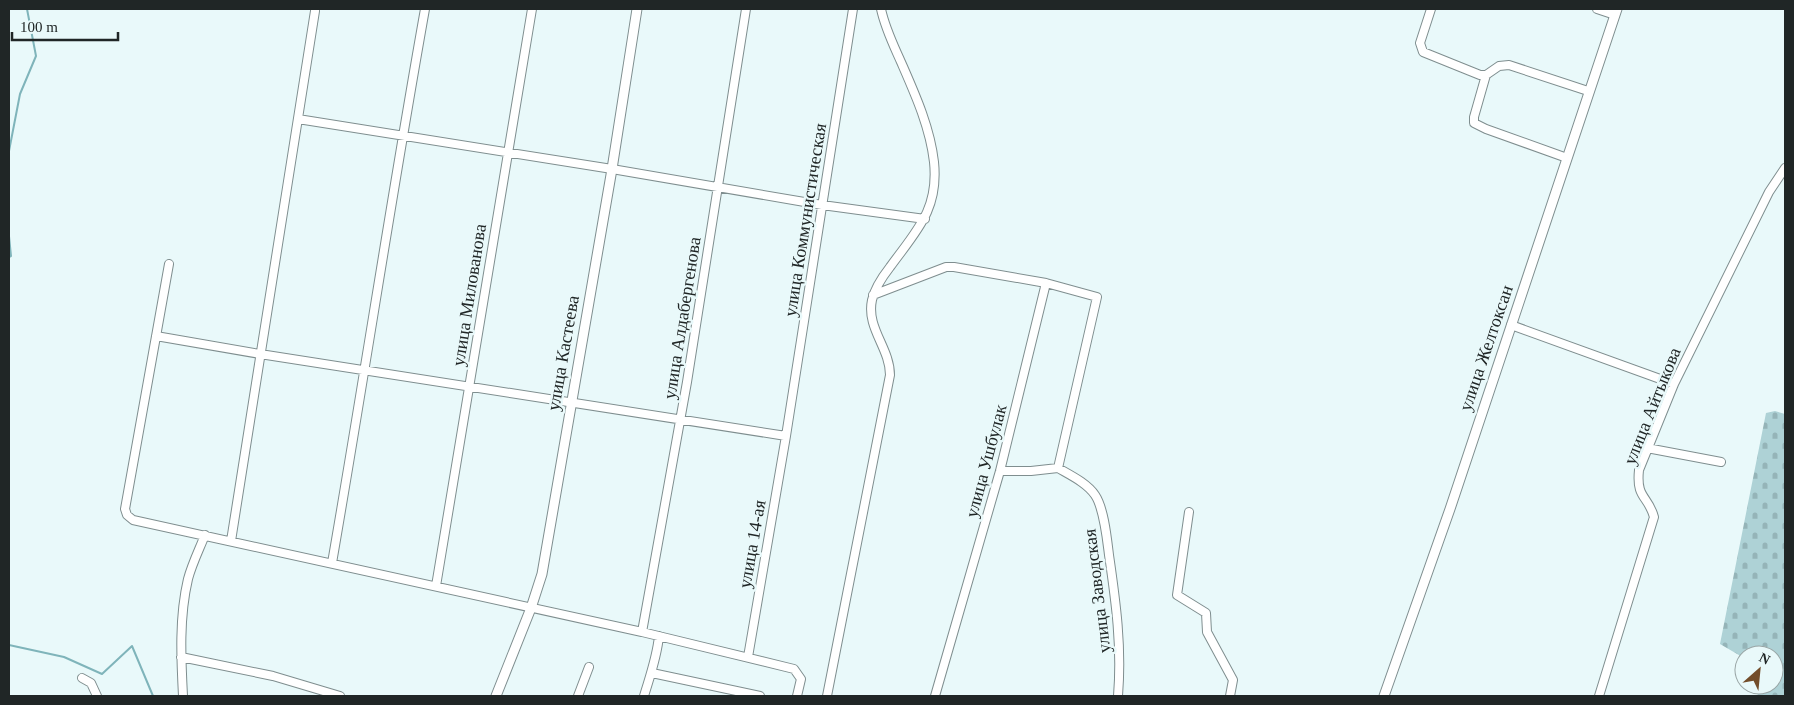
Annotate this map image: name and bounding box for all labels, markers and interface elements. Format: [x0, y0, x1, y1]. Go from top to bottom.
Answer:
scale bar [12, 10, 119, 42]
text: 100 m [20, 19, 58, 35]
street label: улица Коммунистическая [780, 122, 830, 318]
street label: улица Милованова [448, 222, 490, 368]
street label: улица Алдабергенова [659, 235, 705, 401]
street label: улица Желтоксан [1455, 282, 1517, 414]
street label: улица Кастеева [543, 294, 583, 412]
street label: улица Айтыкова [1619, 344, 1685, 468]
street label: улица Ушбулак [961, 402, 1011, 520]
street label: улица 14-ая [734, 498, 770, 590]
street label: улица Заводская [1079, 528, 1115, 654]
north arrow [1734, 645, 1784, 695]
text: N [1757, 650, 1773, 668]

